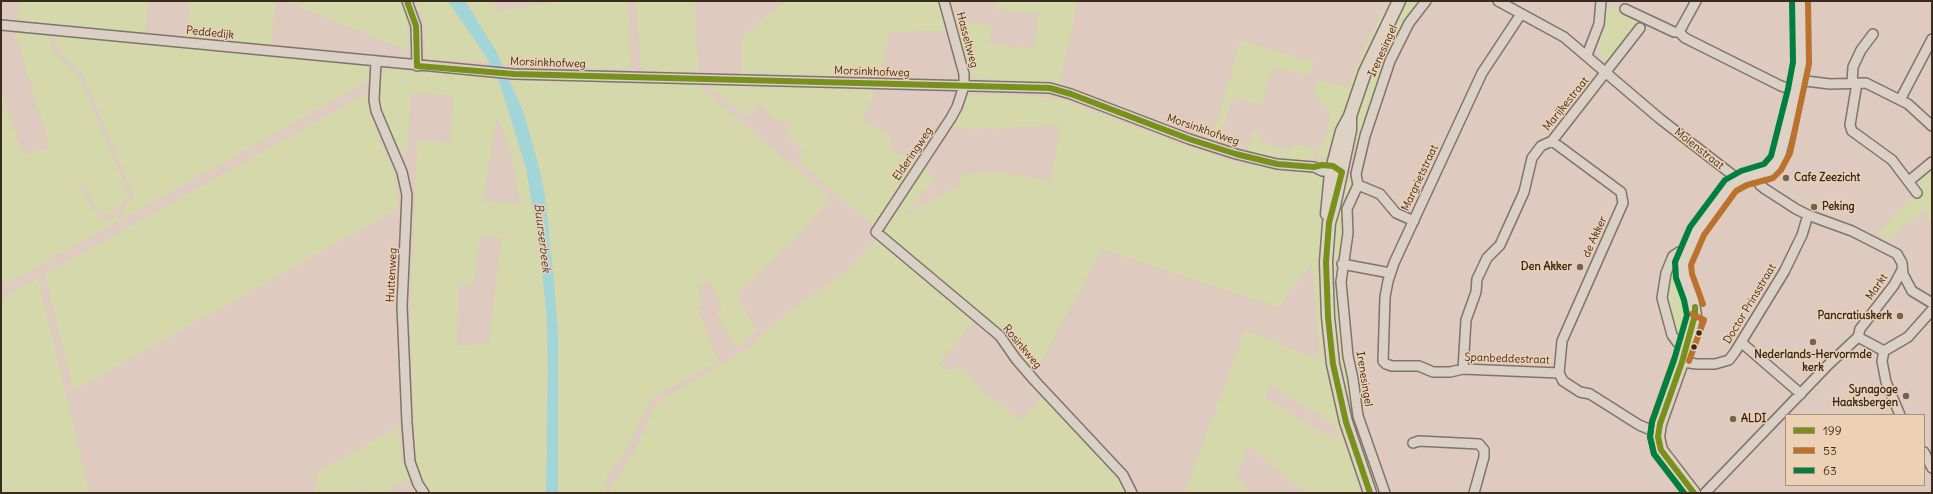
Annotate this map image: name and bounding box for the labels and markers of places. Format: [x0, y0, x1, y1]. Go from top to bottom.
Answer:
place label: Cafe Zeezicht [1794, 171, 1860, 185]
marker: Cafe Zeezicht [1781, 173, 1791, 183]
place label: Peking [1822, 200, 1855, 214]
marker: Peking [1809, 202, 1819, 212]
place label: Den Akker [1521, 260, 1572, 274]
marker: Den Akker [1575, 262, 1585, 272]
place label: Pancratiuskerk [1818, 309, 1892, 323]
marker: Pancratiuskerk [1895, 311, 1905, 321]
unlabelled marker [1694, 328, 1704, 338]
marker: Nederlands-Hervormde kerk [1808, 337, 1818, 347]
unlabelled marker [1689, 342, 1699, 352]
place label: Nederlands-Hervormde kerk [1754, 348, 1872, 374]
place label: Synagoge Haaksbergen [1832, 383, 1898, 409]
marker: Synagoge Haaksbergen [1901, 391, 1911, 401]
place label: ALDI [1741, 412, 1766, 426]
marker: ALDI [1728, 414, 1738, 424]

